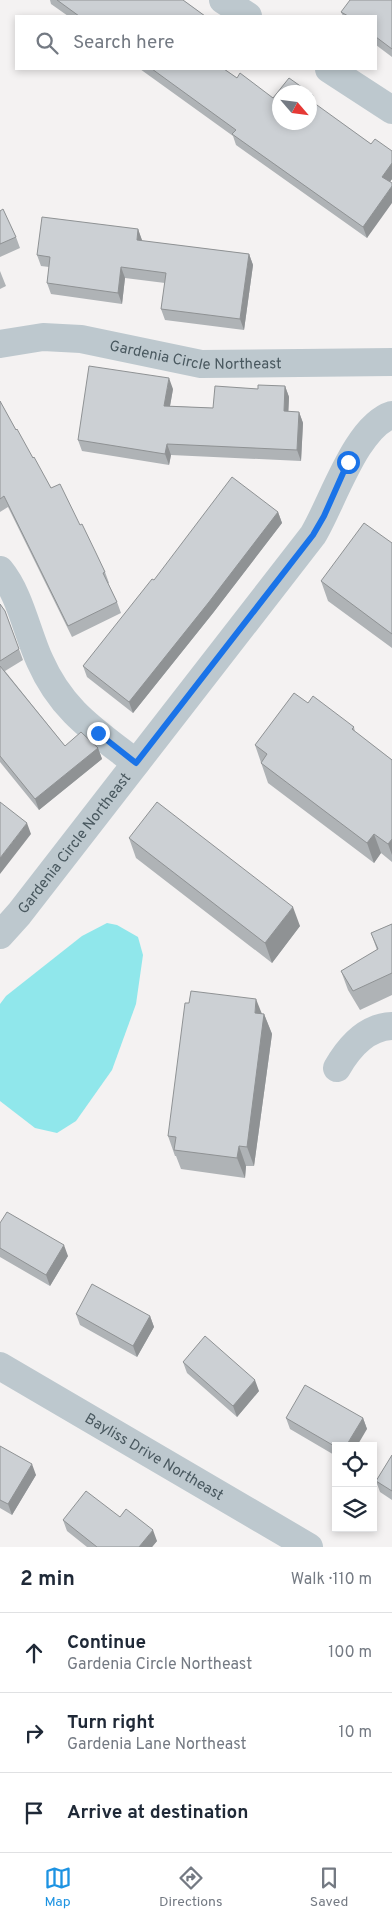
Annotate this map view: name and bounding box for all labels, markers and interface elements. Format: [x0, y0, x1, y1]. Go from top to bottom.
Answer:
search box [15, 15, 377, 70]
icon: search [33, 29, 61, 57]
text: Search here [73, 31, 175, 55]
north arrow [272, 85, 317, 130]
street label: Gardenia Circle Northeast [108, 337, 282, 375]
route start [337, 451, 360, 474]
route end [87, 722, 110, 745]
street label: Gardenia Circle Northeast [14, 770, 136, 919]
street label: Bayliss Drive Northeast [81, 1410, 227, 1506]
map controls [332, 1442, 377, 1532]
button: locate [332, 1442, 377, 1487]
button: layers [332, 1487, 377, 1532]
text: 2 min [20, 1566, 75, 1593]
text: Walk · 110 m [291, 1570, 372, 1590]
text: Continue [67, 1631, 146, 1655]
icon: ahead [20, 1639, 48, 1667]
text: 100 m [328, 1643, 372, 1663]
text: Gardenia Circle Northeast [67, 1655, 252, 1675]
text: Turn right [67, 1711, 155, 1735]
icon: right [20, 1719, 48, 1747]
text: 10 m [338, 1723, 372, 1743]
text: Gardenia Lane Northeast [67, 1735, 247, 1755]
icon: arrive [20, 1799, 48, 1827]
text: Arrive at destination [67, 1801, 248, 1825]
tab: Map [44, 1864, 72, 1911]
tab: Directions [159, 1864, 223, 1911]
tab: Saved [310, 1864, 348, 1911]

